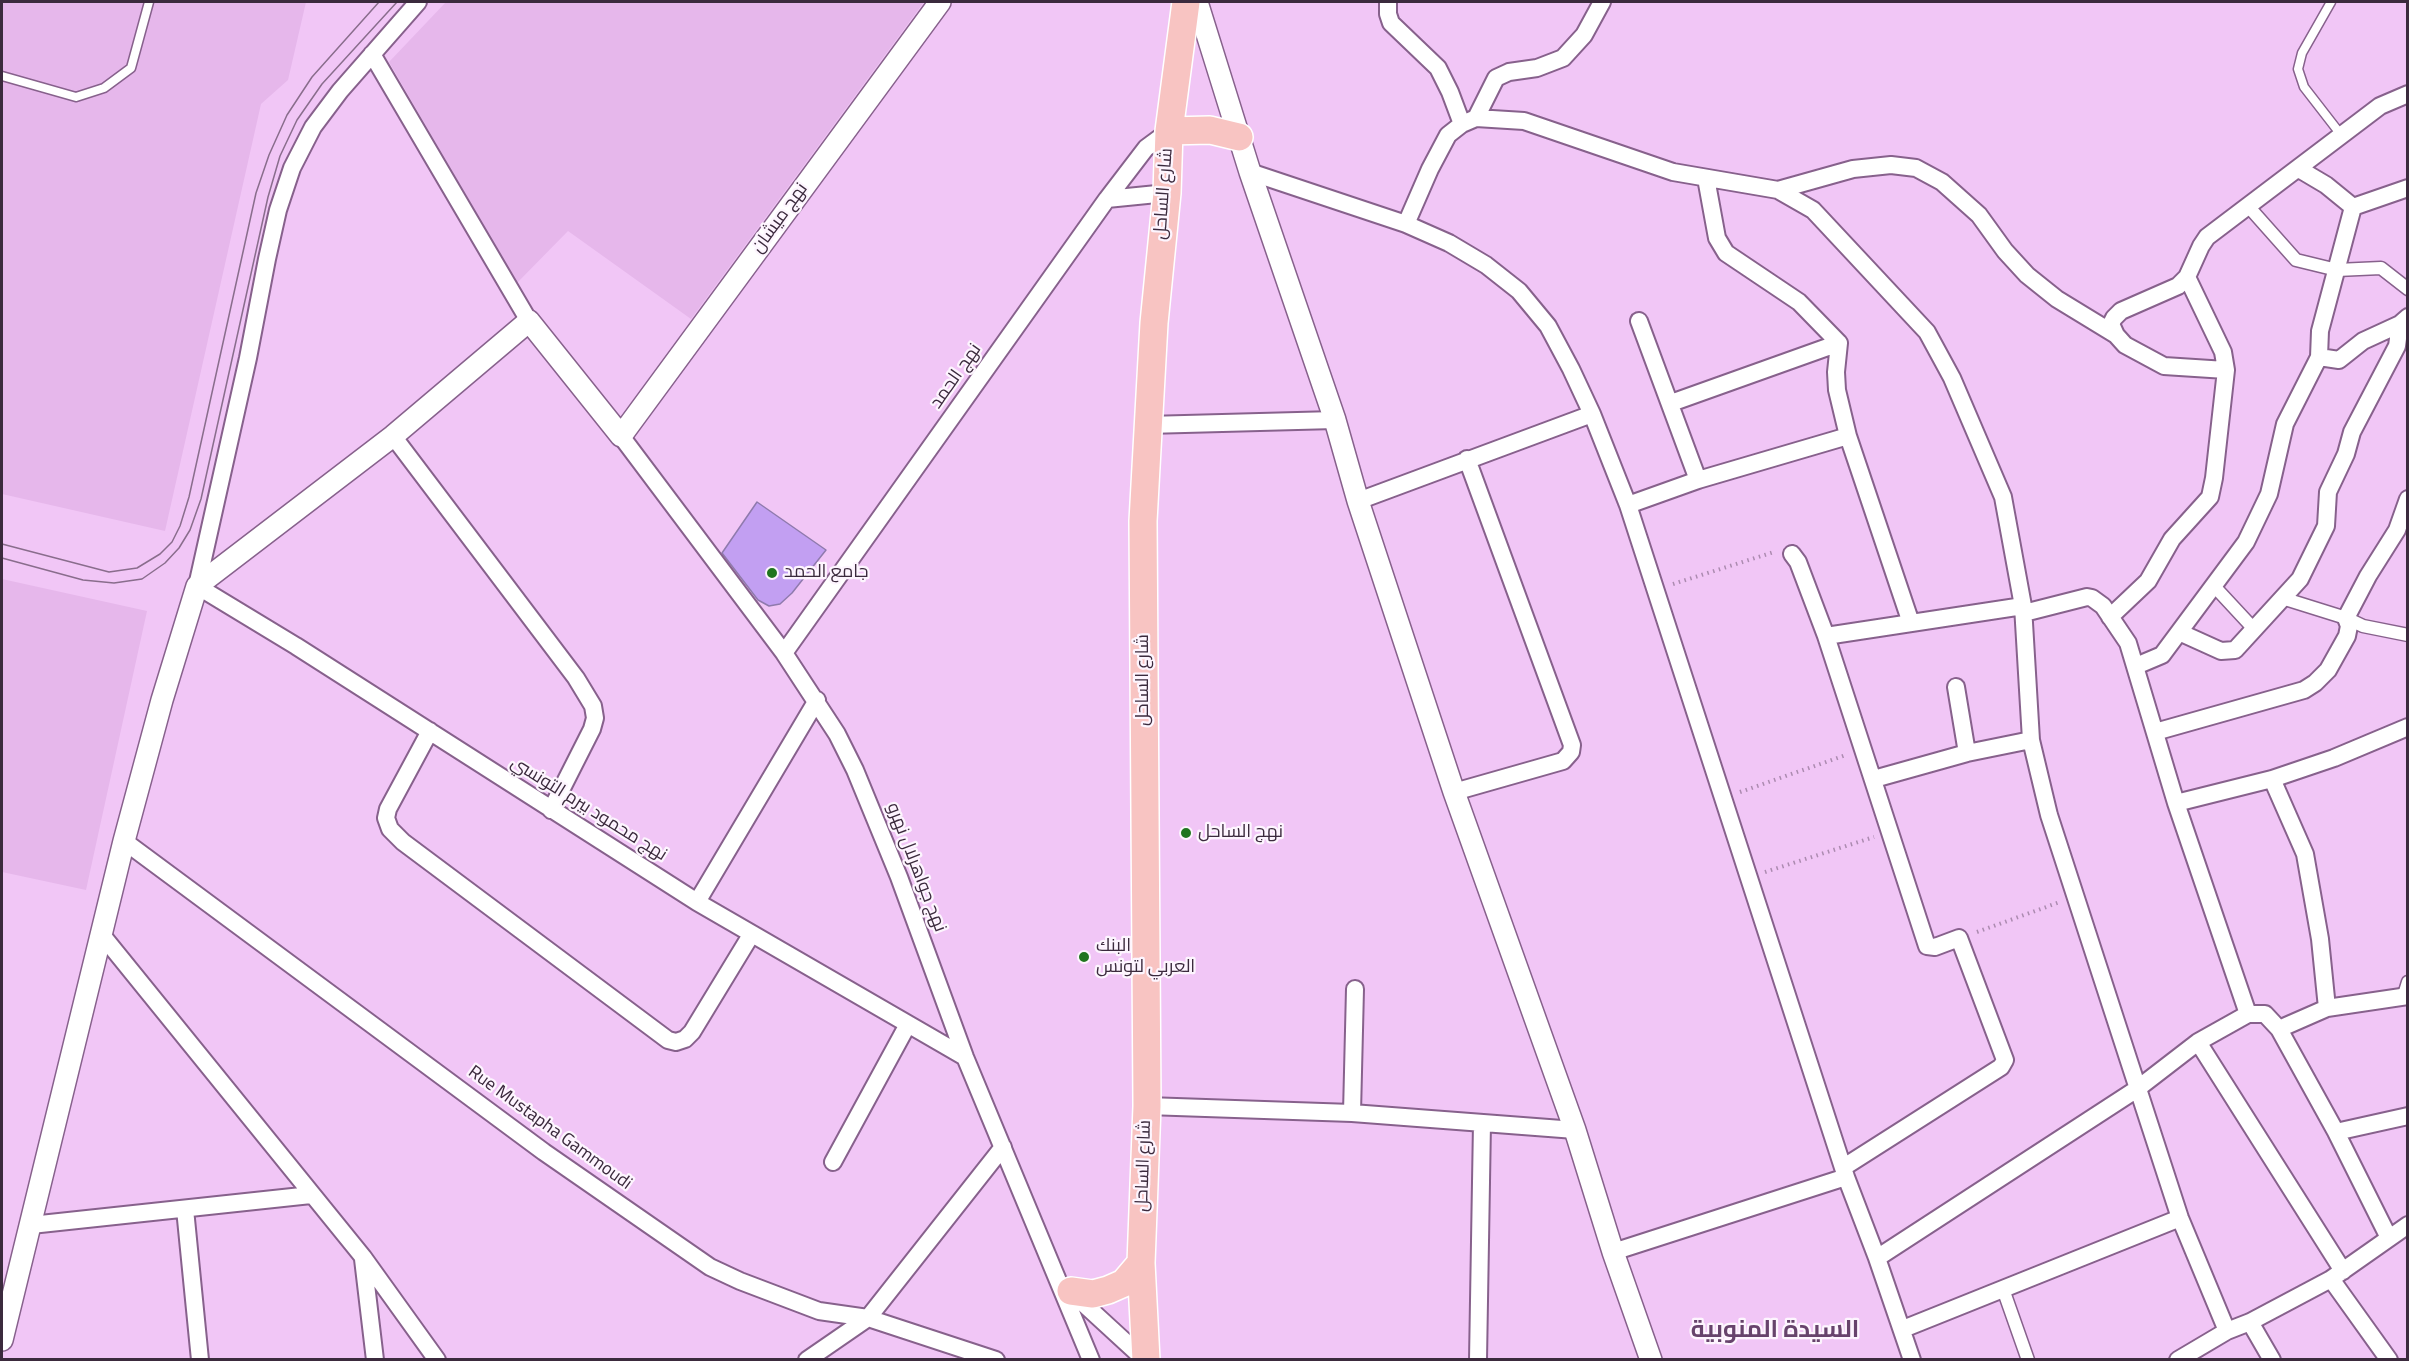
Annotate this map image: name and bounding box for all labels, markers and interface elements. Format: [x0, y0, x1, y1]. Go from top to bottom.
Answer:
street label: شارع الساحل [1151, 147, 1179, 241]
street label: نهج ميشان [748, 180, 814, 258]
street label: نهج الحمد [927, 340, 987, 414]
place label: جامع الحمد [784, 562, 869, 584]
marker: جامع الحمد [765, 566, 779, 580]
street label: شارع الساحل [1133, 634, 1155, 726]
street label: نهج محمود بيرم التونسي [506, 753, 670, 867]
street label: نهج جواهرلال نهرو [880, 800, 950, 936]
place label: نهج الساحل [1198, 822, 1283, 844]
marker: نهج الساحل [1179, 826, 1193, 840]
place label: البنك العربي لتونس [1096, 936, 1195, 978]
marker: البنك العربي لتونس [1077, 950, 1091, 964]
street label: Rue Mustapha Gammoudi [463, 1062, 635, 1196]
street label: شارع الساحل [1133, 1120, 1157, 1212]
district label: السيدة المنوبية [1691, 1318, 1859, 1346]

